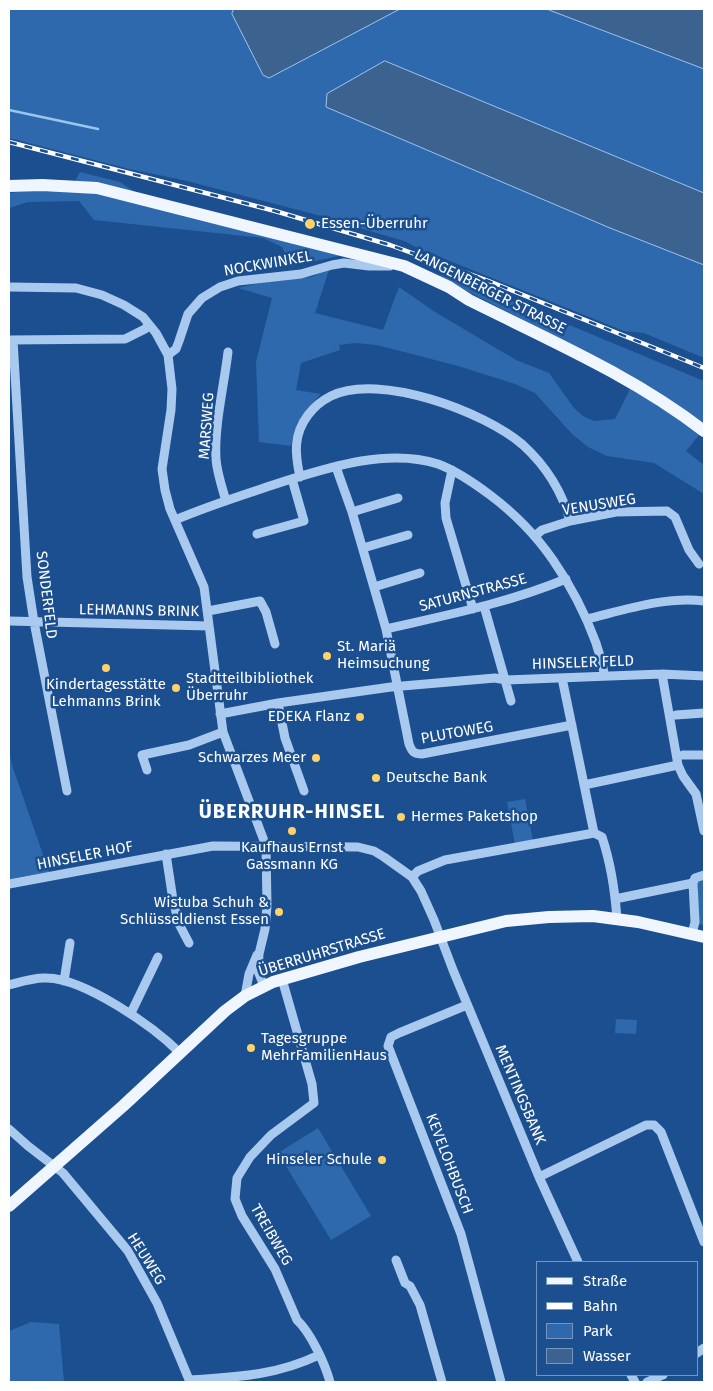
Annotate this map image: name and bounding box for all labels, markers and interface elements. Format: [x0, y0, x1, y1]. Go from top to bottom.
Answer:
place label: Essen-Überruhr [321, 215, 428, 233]
marker: Essen-Überruhr [303, 217, 317, 231]
street label: LANGENBERGER STRASSE [411, 246, 569, 338]
street label: NOCKWINKEL [222, 247, 314, 281]
street label: MARSWEG [196, 392, 218, 460]
street label: VENUSWEG [561, 490, 637, 520]
street label: SONDERFELD [32, 550, 60, 640]
street label: SATURNSTRASSE [417, 570, 529, 616]
street label: LEHMANNS BRINK [79, 601, 199, 621]
place label: St. Mariä Heimsuchung [337, 638, 429, 673]
marker: St. Mariä Heimsuchung [321, 650, 333, 662]
street label: HINSELER FELD [532, 652, 634, 674]
marker: Kindertagesstätte Lehmanns Brink [100, 662, 112, 674]
place label: Stadtteilbibliothek Überruhr [186, 670, 314, 705]
place label: Kindertagesstätte Lehmanns Brink [46, 676, 166, 711]
marker: Stadtteilbibliothek Überruhr [170, 682, 182, 694]
place label: EDEKA Flanz [268, 708, 350, 726]
marker: EDEKA Flanz [354, 711, 366, 723]
street label: PLUTOWEG [419, 718, 495, 748]
place label: Schwarzes Meer [198, 749, 306, 767]
marker: Schwarzes Meer [310, 752, 322, 764]
place label: Deutsche Bank [386, 769, 487, 787]
marker: Deutsche Bank [370, 772, 382, 784]
district label: ÜBERRUHR-HINSEL [197, 800, 387, 824]
place label: Hermes Paketshop [411, 808, 538, 826]
marker: Hermes Paketshop [395, 811, 407, 823]
marker: Kaufhaus Ernst Gassmann KG [286, 825, 298, 837]
street label: HINSELER HOF [35, 838, 135, 874]
place label: Kaufhaus Ernst Gassmann KG [241, 839, 343, 874]
place label: Wistuba Schuh & Schlüsseldienst Essen [120, 894, 269, 929]
marker: Wistuba Schuh & Schlüsseldienst Essen [273, 906, 285, 918]
street label: ÜBERRUHRSTRASSE [256, 925, 388, 981]
place label: Tagesgruppe MehrFamilienHaus [261, 1030, 387, 1065]
marker: Tagesgruppe MehrFamilienHaus [245, 1042, 257, 1054]
street label: MENTINGSBANK [491, 1042, 549, 1148]
street label: KEVELOHBUSCH [422, 1111, 476, 1217]
place label: Hinseler Schule [266, 1151, 372, 1169]
marker: Hinseler Schule [376, 1154, 388, 1166]
street label: TREIBWEG [246, 1201, 296, 1269]
street label: HEUWEG [123, 1230, 169, 1288]
legend [536, 1261, 698, 1376]
text: Straße [583, 1272, 627, 1290]
text: Bahn [583, 1297, 618, 1315]
text: Park [583, 1322, 613, 1340]
text: Wasser [583, 1347, 631, 1365]

